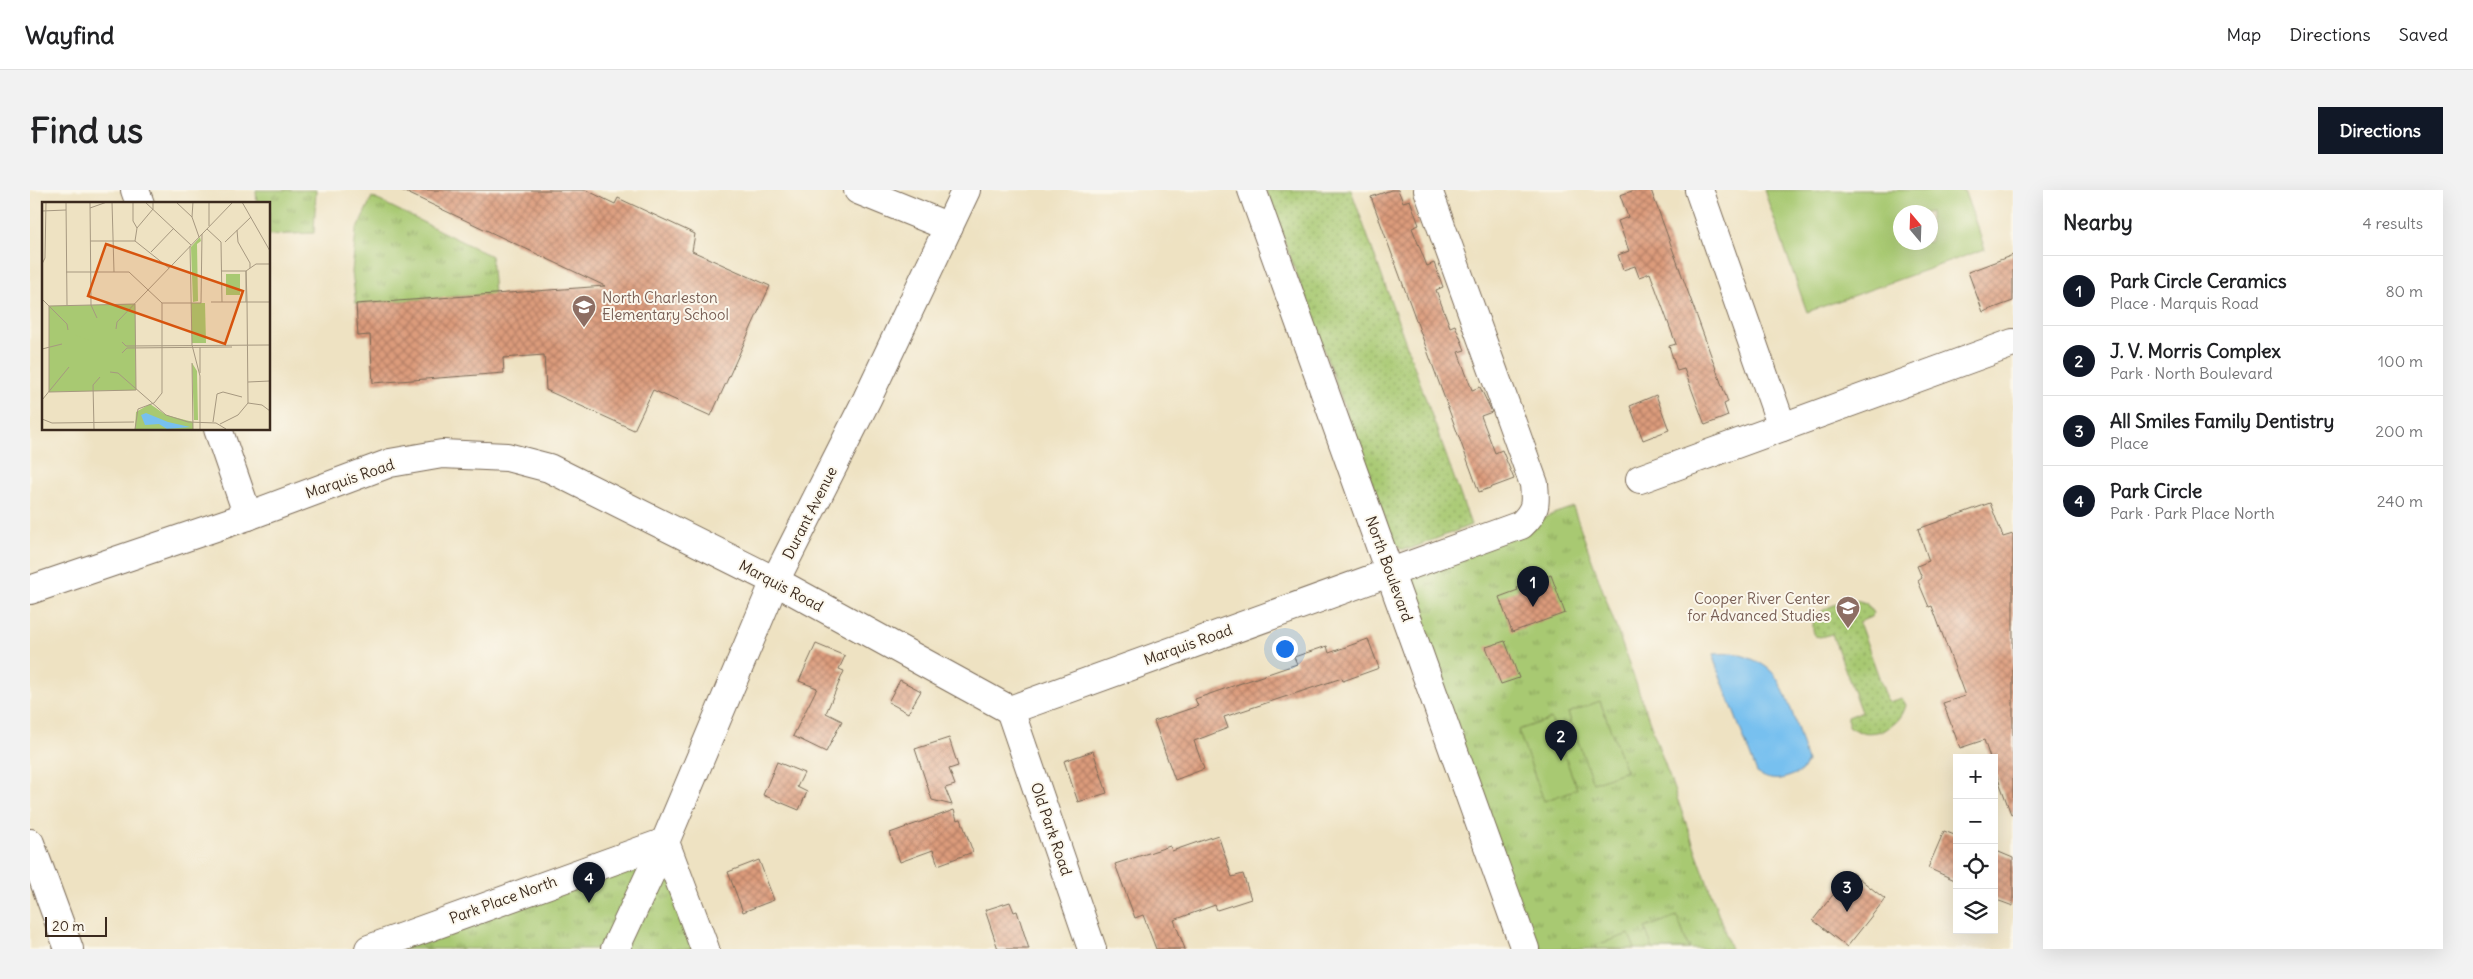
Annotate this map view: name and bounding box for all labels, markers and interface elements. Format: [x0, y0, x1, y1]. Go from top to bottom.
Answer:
text: Wayfind [25, 20, 114, 50]
text: Map [2226, 23, 2261, 46]
text: Directions [2289, 23, 2371, 46]
text: Saved [2399, 23, 2448, 46]
button: Directions [2318, 107, 2443, 154]
text: Find us [30, 108, 143, 152]
inset map [42, 202, 270, 430]
north arrow [1893, 205, 1938, 250]
text: Nearby [2063, 209, 2133, 236]
text: 4 results [2362, 213, 2423, 233]
text: Park Circle Ceramics [2110, 269, 2287, 293]
text: 1 [2076, 281, 2082, 301]
text: 80 m [2385, 281, 2423, 301]
place label: North Charleston Elementary School [602, 288, 729, 324]
text: Place · Marquis Road [2110, 293, 2259, 313]
school or university icon: North Charleston Elementary School [571, 294, 597, 328]
text: J. V. Morris Complex [2110, 339, 2281, 363]
text: 2 [2075, 351, 2083, 371]
text: 100 m [2378, 351, 2423, 371]
text: Park · North Boulevard [2110, 363, 2273, 383]
text: All Smiles Family Dentistry [2110, 409, 2334, 433]
text: 3 [2074, 421, 2084, 441]
text: 200 m [2375, 421, 2423, 441]
text: Place [2110, 433, 2149, 453]
street label: Marquis Road [303, 454, 397, 503]
street label: Durant Avenue [778, 463, 841, 562]
text: Park Circle [2110, 479, 2202, 503]
text: 4 [2074, 491, 2084, 511]
text: 240 m [2377, 491, 2423, 511]
text: Park · Park Place North [2110, 503, 2275, 523]
street label: North Boulevard [1362, 513, 1417, 624]
street label: Marquis Road [736, 555, 827, 616]
pin: 1 [1517, 566, 1549, 607]
place label: Cooper River Center for Advanced Studies [1687, 589, 1830, 625]
school or university icon: Cooper River Center for Advanced Studies [1835, 595, 1861, 629]
street label: Marquis Road [1141, 620, 1235, 669]
your location [1272, 636, 1298, 662]
pin: 2 [1545, 720, 1577, 761]
map controls [1953, 754, 1998, 934]
button: + [1953, 754, 1998, 799]
street label: Old Park Road [1027, 780, 1076, 878]
button: − [1953, 799, 1998, 844]
button: locate [1953, 844, 1998, 889]
pin: 4 [573, 862, 605, 903]
street label: Park Place North [447, 871, 559, 928]
pin: 3 [1831, 871, 1863, 912]
button: layers [1953, 889, 1998, 934]
scale bar [45, 914, 108, 937]
text: 20 m [52, 917, 85, 935]

